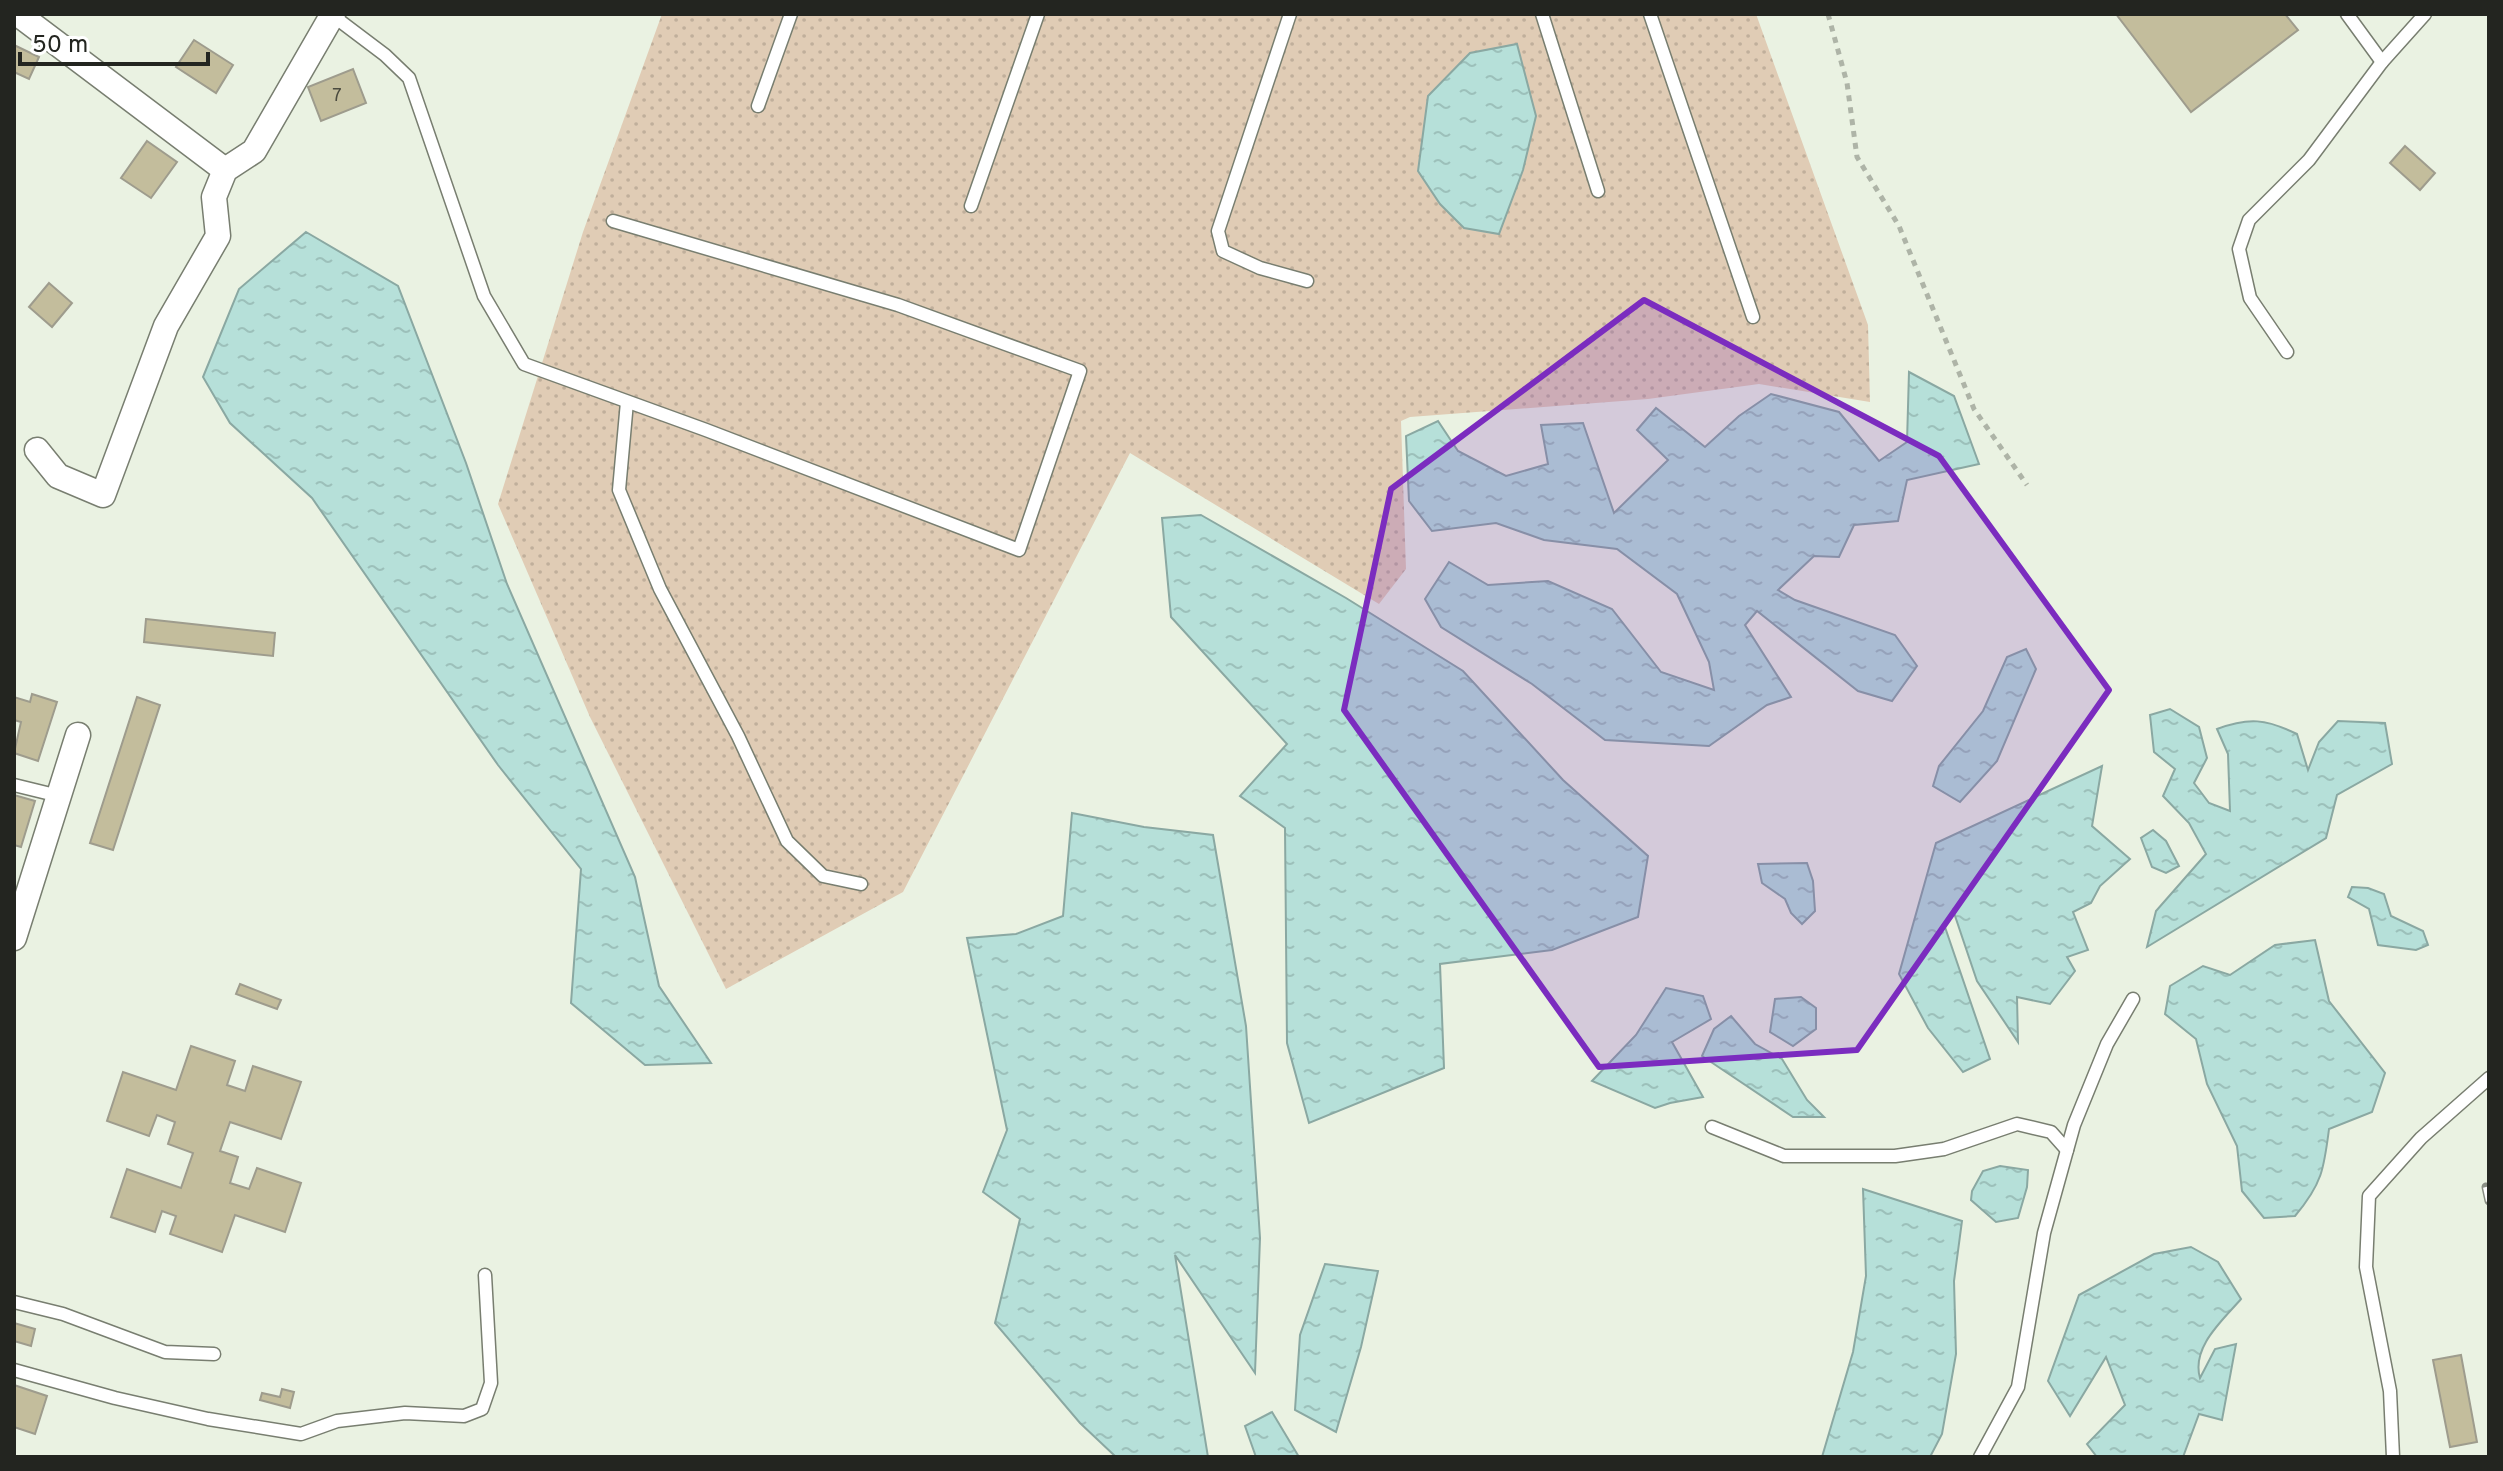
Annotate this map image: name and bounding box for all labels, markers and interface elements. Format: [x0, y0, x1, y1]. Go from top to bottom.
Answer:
scale bar [20, 16, 208, 66]
text: 50 m [32, 31, 88, 61]
house number: 7 [332, 85, 342, 108]

